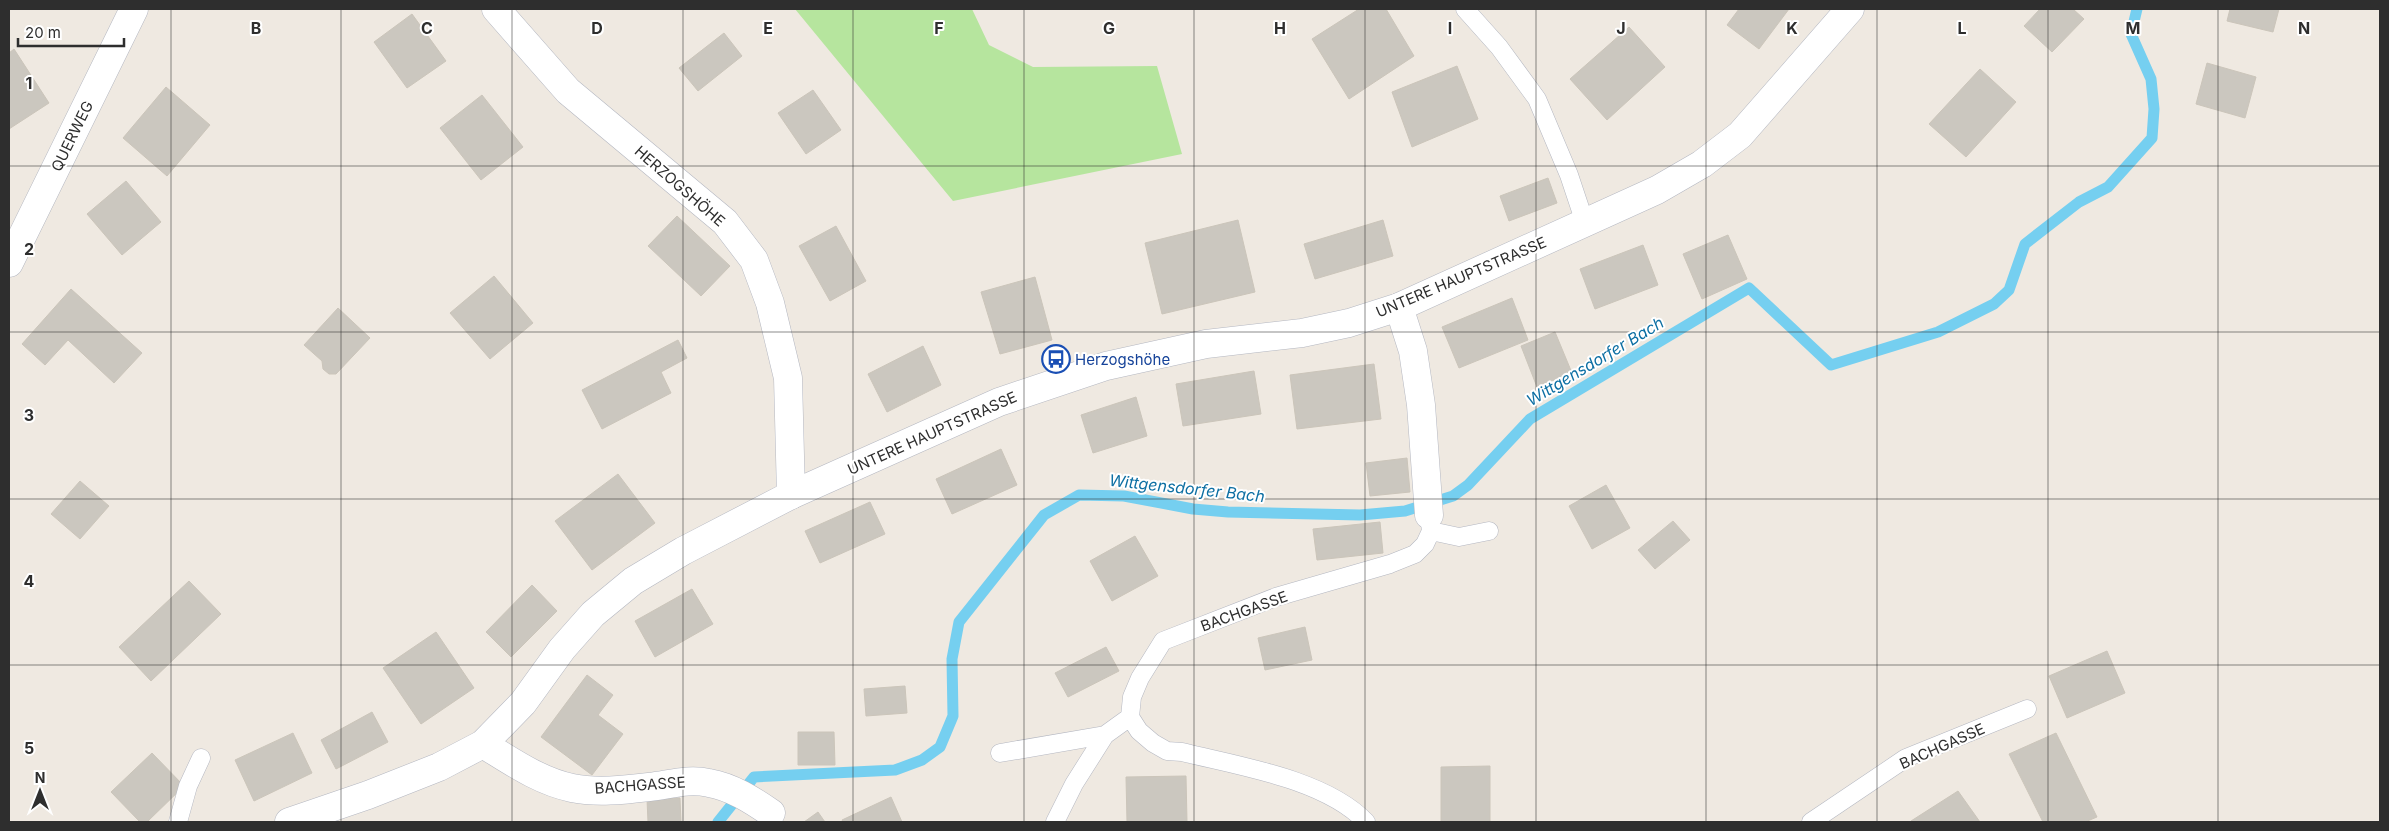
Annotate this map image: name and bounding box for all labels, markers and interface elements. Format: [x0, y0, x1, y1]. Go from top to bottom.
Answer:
scale bar [18, 15, 124, 47]
text: B [251, 18, 261, 38]
text: C [421, 18, 433, 38]
text: D [591, 18, 603, 38]
text: E [763, 18, 773, 38]
text: F [934, 18, 944, 38]
text: G [1103, 18, 1115, 38]
text: H [1274, 18, 1286, 38]
text: I [1448, 18, 1452, 38]
text: J [1616, 18, 1626, 38]
text: K [1786, 18, 1798, 38]
text: L [1957, 18, 1967, 38]
text: M [2126, 18, 2140, 38]
text: N [2298, 18, 2310, 38]
text: 20 m [25, 23, 61, 42]
text: 1 [26, 73, 32, 93]
street label: QUERWEG [47, 98, 97, 174]
street label: HERZOGSHÖHE [631, 141, 729, 231]
street label: UNTERE HAUPTSTRASSE [1373, 232, 1549, 322]
text: 2 [24, 239, 34, 259]
water label: Wittgensdorfer Bach [1523, 312, 1667, 410]
bus stop icon: Herzogshöhe [1041, 344, 1071, 374]
place label: Herzogshöhe [1075, 350, 1170, 369]
street label: UNTERE HAUPTSTRASSE [844, 387, 1020, 479]
text: 3 [24, 405, 34, 425]
water label: Wittgensdorfer Bach [1108, 470, 1266, 506]
text: 4 [24, 571, 35, 591]
street label: BACHGASSE [1198, 586, 1290, 636]
street label: BACHGASSE [1896, 719, 1988, 773]
text: 5 [24, 738, 34, 758]
north arrow [15, 766, 65, 816]
text: N [35, 769, 45, 786]
street label: BACHGASSE [594, 772, 686, 798]

